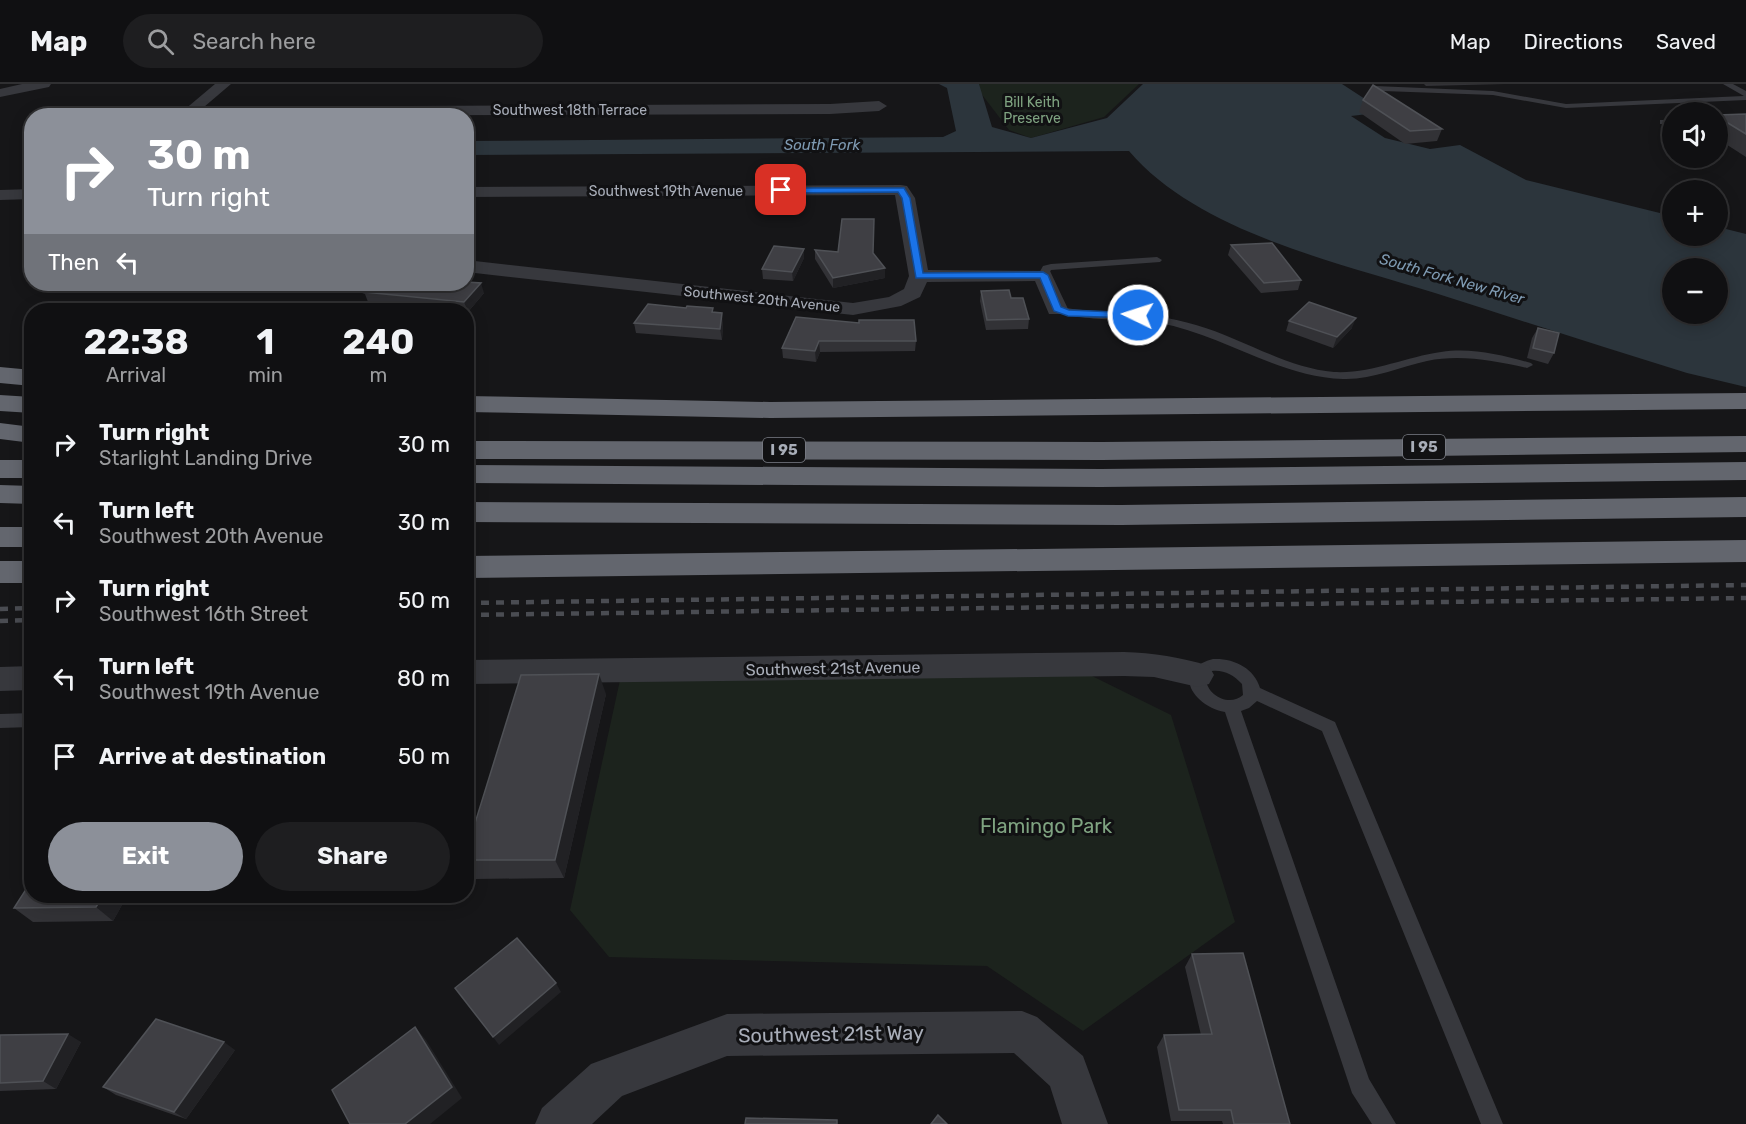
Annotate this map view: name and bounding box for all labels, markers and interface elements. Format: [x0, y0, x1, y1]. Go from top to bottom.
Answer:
search box [123, 14, 543, 68]
text: Map [30, 25, 87, 58]
icon: search [144, 25, 177, 58]
text: Search here [192, 28, 316, 55]
text: Map [1450, 29, 1491, 54]
text: Directions [1524, 29, 1623, 54]
text: Saved [1656, 29, 1716, 54]
park label: Bill Keith Preserve [1003, 94, 1061, 127]
street label: Southwest 18th Terrace [493, 102, 647, 119]
map controls [1662, 102, 1728, 324]
button: sound [1662, 102, 1728, 168]
text: 30 m [147, 130, 251, 180]
icon: right [48, 132, 126, 210]
water label: South Fork [784, 136, 860, 154]
pin [755, 164, 806, 215]
icon: arrive [764, 173, 797, 206]
button: + [1662, 180, 1728, 246]
text: Turn right [147, 181, 270, 213]
street label: Southwest 19th Avenue [589, 183, 743, 200]
icon: left [111, 246, 144, 279]
text: Then [48, 249, 99, 276]
water label: South Fork New River [1378, 250, 1528, 309]
button: − [1662, 258, 1728, 324]
street label: Southwest 20th Avenue [683, 283, 841, 316]
position arrow [1106, 283, 1170, 347]
text: 22:38 [83, 320, 189, 363]
text: 1 [257, 320, 275, 363]
text: 240 [342, 320, 415, 363]
text: Arrival [106, 363, 166, 387]
text: min [248, 363, 283, 387]
text: m [370, 363, 387, 387]
text: Turn right [99, 419, 209, 446]
icon: right [48, 428, 81, 461]
text: 30 m [398, 431, 450, 458]
road number: I 95 [1403, 435, 1445, 459]
road number: I 95 [763, 438, 805, 462]
text: Starlight Landing Drive [99, 446, 313, 470]
text: Turn left [99, 497, 194, 524]
icon: left [48, 506, 81, 539]
text: 30 m [398, 509, 450, 536]
text: Southwest 20th Avenue [99, 524, 324, 548]
text: Turn right [99, 575, 209, 602]
icon: right [48, 584, 81, 617]
text: 50 m [398, 587, 450, 614]
text: Southwest 16th Street [99, 602, 308, 626]
text: Turn left [99, 653, 194, 680]
street label: Southwest 21st Avenue [745, 657, 921, 680]
icon: left [48, 662, 81, 695]
text: 80 m [397, 665, 450, 692]
text: Southwest 19th Avenue [99, 680, 320, 704]
icon: arrive [48, 740, 81, 773]
text: Arrive at destination [99, 743, 326, 770]
text: 50 m [398, 743, 450, 770]
park label: Flamingo Park [980, 814, 1113, 838]
button: Exit [48, 822, 243, 891]
button: Share [255, 822, 450, 891]
street label: Southwest 21st Way [738, 1020, 924, 1048]

